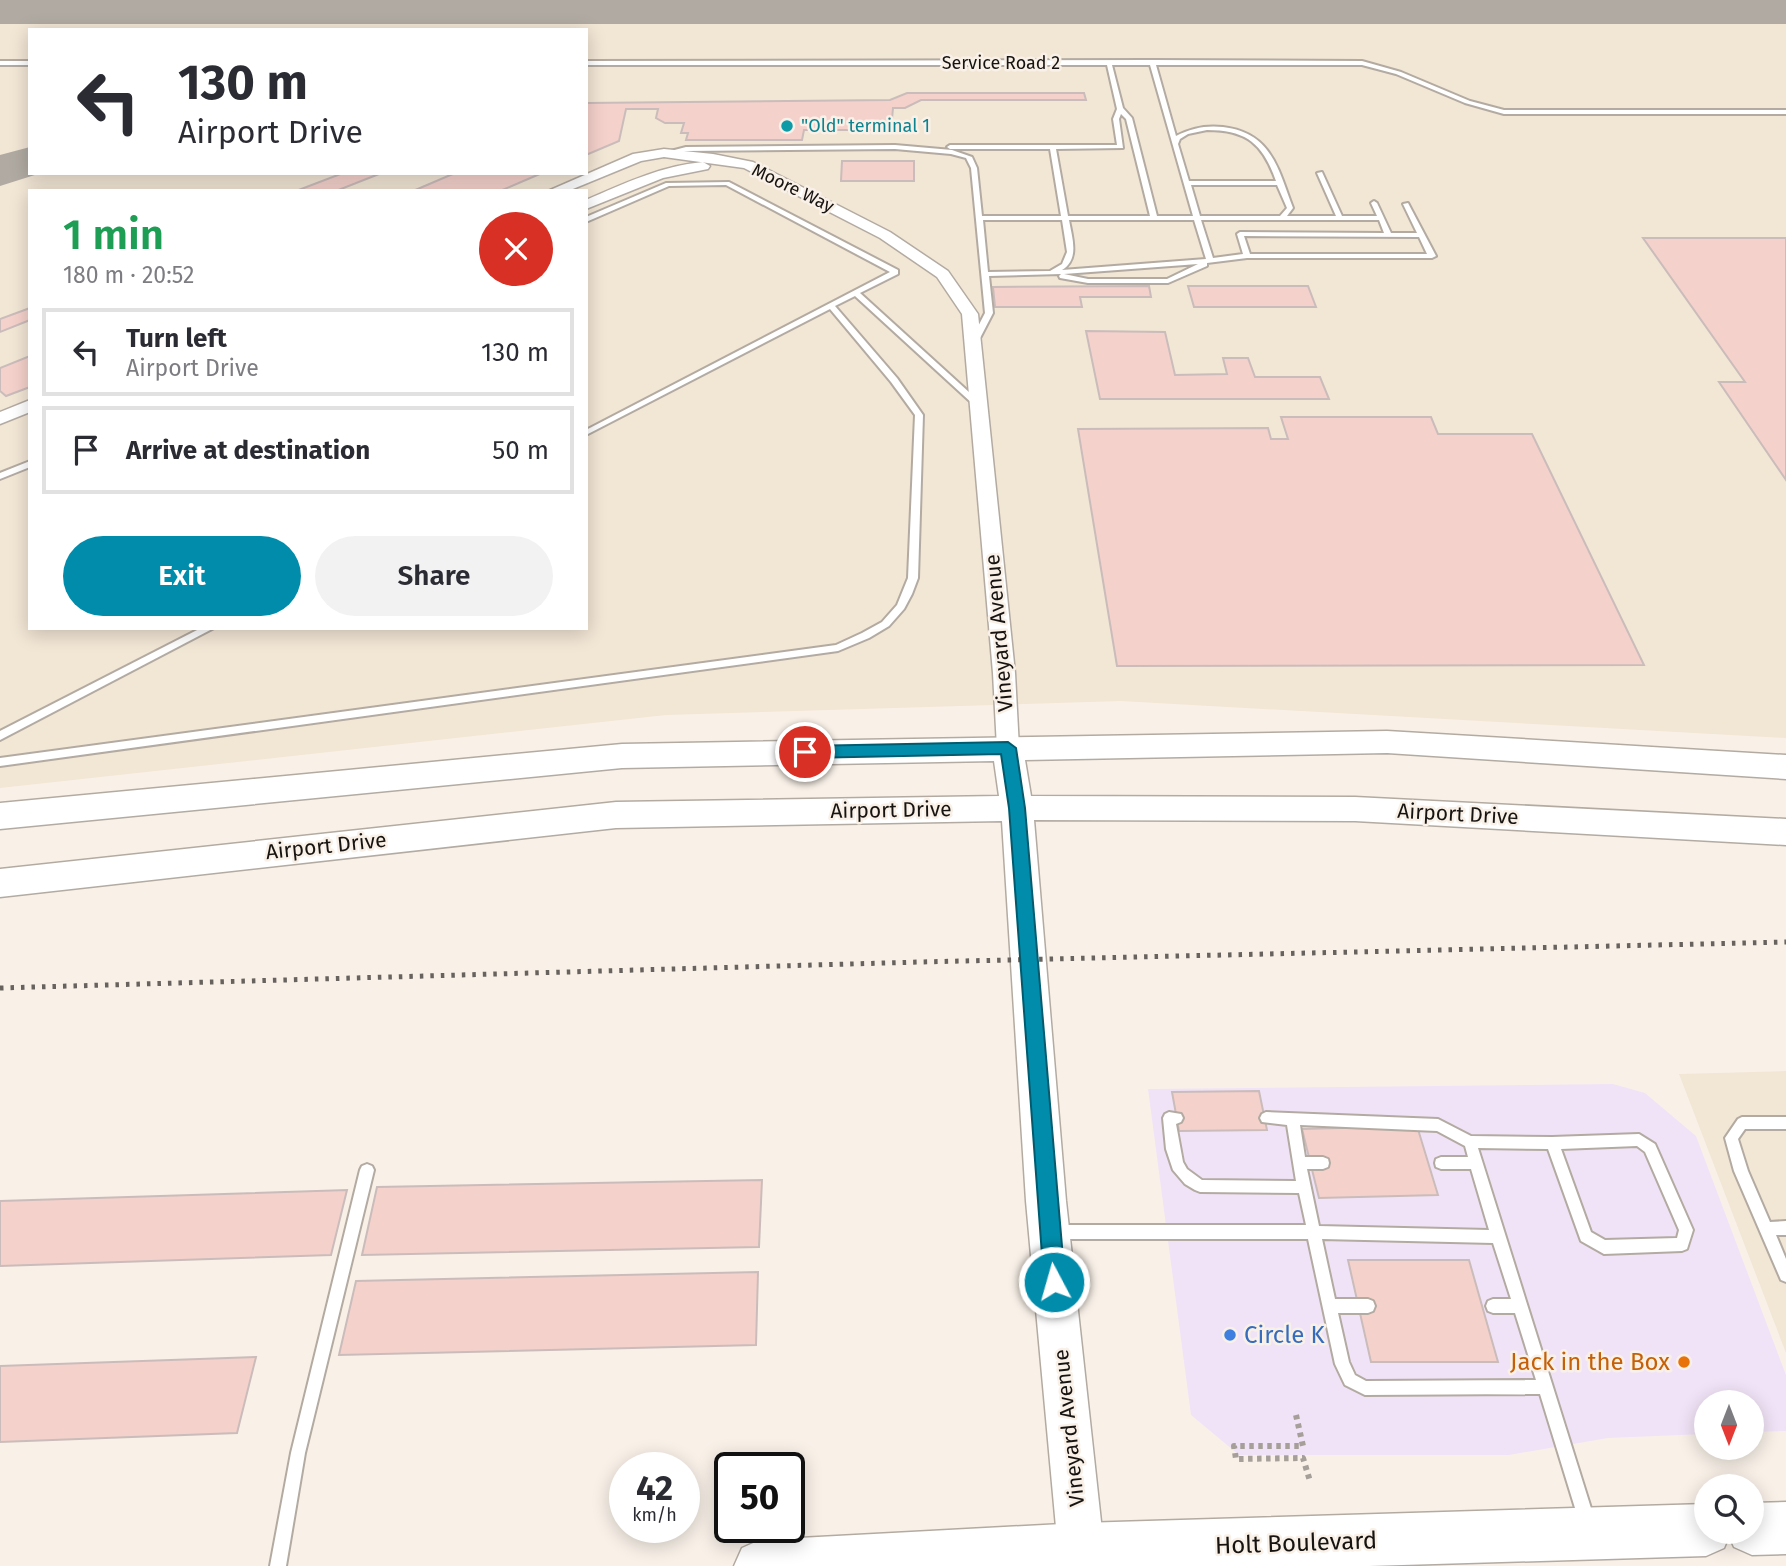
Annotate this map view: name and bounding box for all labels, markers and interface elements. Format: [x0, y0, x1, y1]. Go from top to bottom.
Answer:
street label: Service Road 2 [942, 52, 1060, 74]
text: 130 m [178, 53, 308, 112]
icon: left [63, 56, 154, 147]
text: Airport Drive [178, 113, 363, 151]
place label: "Old" terminal 1 [801, 115, 930, 137]
marker: "Old" terminal 1 [779, 118, 795, 134]
street label: Moore Way [748, 159, 838, 217]
text: 1 min [63, 210, 164, 260]
button: close [479, 212, 553, 286]
text: 180 m · 20:52 [63, 261, 194, 289]
text: Turn left [126, 323, 227, 354]
icon: left [67, 333, 105, 371]
text: 130 m [481, 337, 549, 368]
text: Airport Drive [126, 354, 259, 382]
icon: arrive [67, 431, 105, 469]
text: Arrive at destination [126, 435, 370, 466]
text: 50 m [492, 435, 549, 466]
button: Exit [63, 536, 301, 616]
button: Share [315, 536, 553, 616]
street label: Vineyard Avenue [979, 553, 1019, 713]
pin [775, 722, 835, 782]
icon: arrive [786, 733, 824, 771]
street label: Airport Drive [830, 796, 952, 824]
street label: Airport Drive [1397, 798, 1519, 830]
street label: Airport Drive [264, 827, 388, 865]
position arrow [1017, 1245, 1091, 1319]
place label: Circle K [1244, 1321, 1326, 1349]
marker: Circle K [1222, 1327, 1238, 1343]
street label: Vineyard Avenue [1048, 1348, 1090, 1508]
place label: Jack in the Box [1510, 1348, 1670, 1376]
marker: Jack in the Box [1676, 1354, 1692, 1370]
north arrow [1694, 1390, 1764, 1460]
map controls [1694, 1390, 1764, 1544]
speed limit sign: 50 [714, 1452, 805, 1543]
text: 42 [636, 1467, 673, 1509]
button: search [1694, 1474, 1764, 1544]
text: km/h [632, 1504, 677, 1526]
street label: Holt Boulevard [1214, 1526, 1378, 1560]

